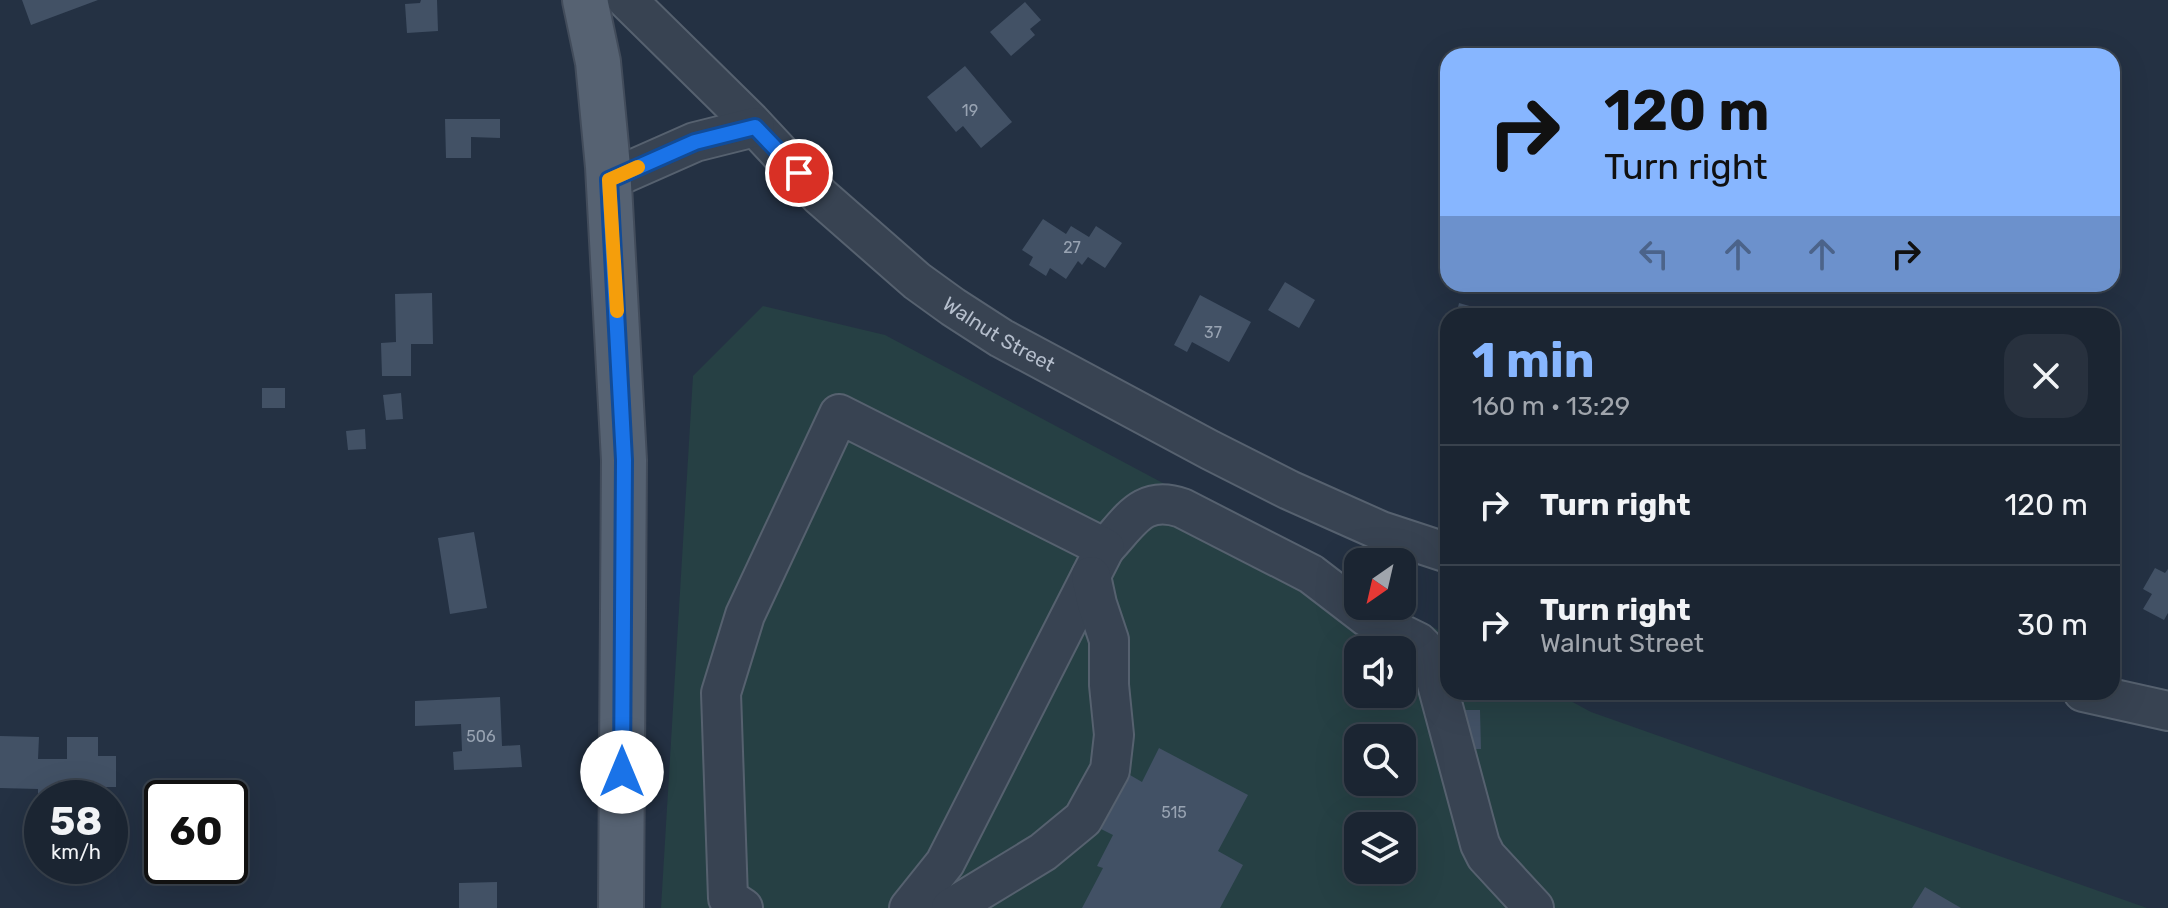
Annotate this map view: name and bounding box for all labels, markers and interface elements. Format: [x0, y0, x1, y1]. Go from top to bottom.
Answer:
text: 120 m [1604, 78, 1770, 144]
icon: right [1472, 80, 1576, 184]
house number: 19 [962, 101, 978, 120]
pin [765, 139, 833, 207]
text: Turn right [1604, 145, 1768, 188]
icon: arrive [777, 151, 821, 195]
icon: left [1632, 232, 1676, 276]
icon: ahead [1716, 232, 1760, 276]
icon: ahead [1800, 232, 1844, 276]
icon: right [1884, 232, 1928, 276]
house number: 27 [1063, 238, 1081, 257]
street label: Walnut Street [938, 292, 1059, 377]
house number: 37 [1204, 323, 1222, 342]
text: 1 min [1472, 332, 1595, 389]
button: close [2004, 334, 2088, 418]
text: 160 m · 13:29 [1472, 391, 1630, 422]
icon: right [1472, 483, 1516, 527]
text: Turn right [1540, 487, 1691, 523]
text: 120 m [2004, 487, 2088, 523]
north arrow [1344, 548, 1416, 620]
map controls [1344, 548, 1416, 884]
text: Turn right [1540, 592, 1691, 628]
icon: right [1472, 603, 1516, 647]
text: 30 m [2017, 607, 2088, 643]
text: Walnut Street [1540, 628, 1704, 659]
button: sound [1344, 636, 1416, 708]
button: search [1344, 724, 1416, 796]
house number: 506 [466, 727, 496, 746]
position arrow [580, 730, 664, 814]
speed limit sign: 60 [144, 780, 248, 884]
text: 58 [50, 798, 102, 845]
house number: 515 [1161, 803, 1187, 822]
button: layers [1344, 812, 1416, 884]
text: km/h [51, 840, 101, 864]

